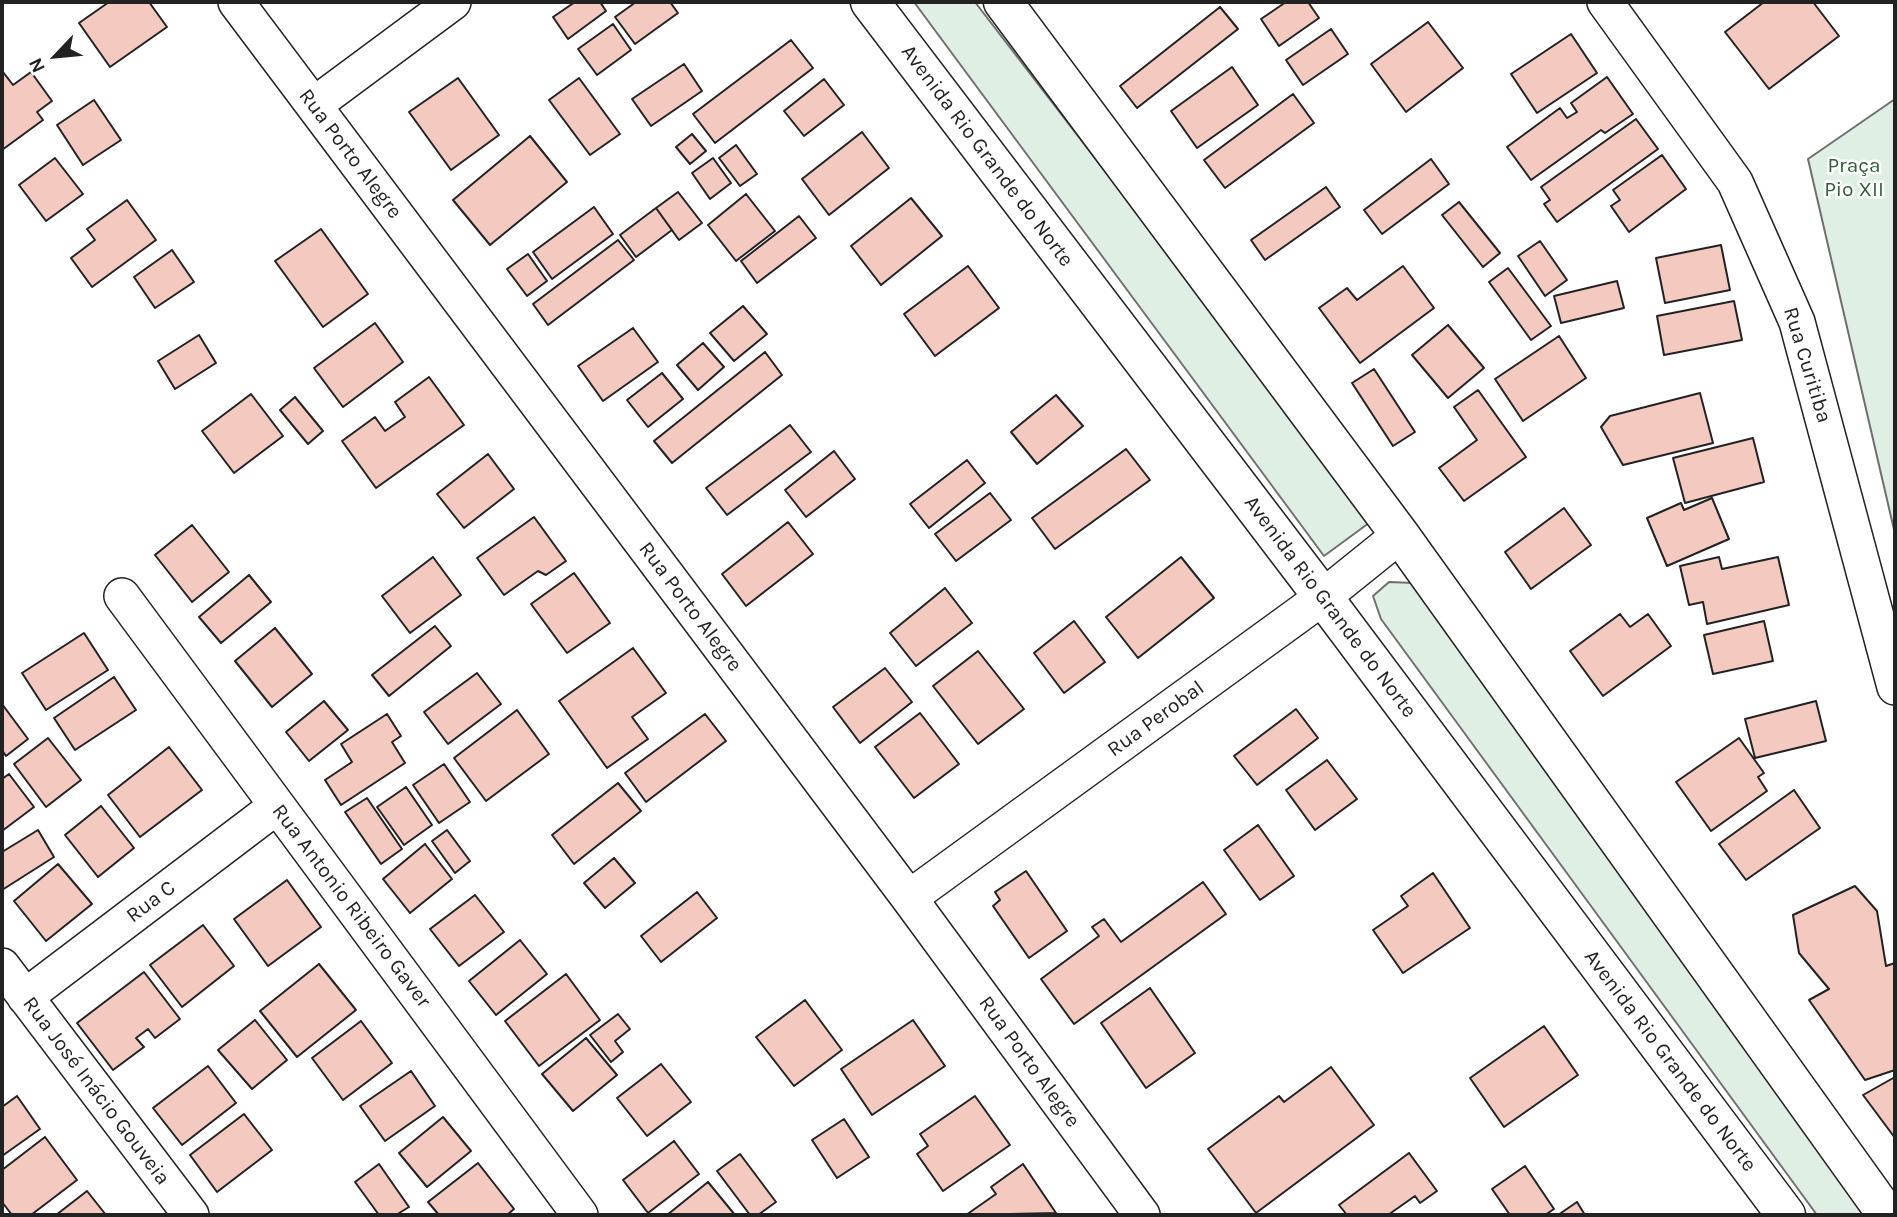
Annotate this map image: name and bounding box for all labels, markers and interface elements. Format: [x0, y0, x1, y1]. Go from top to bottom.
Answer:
north arrow [21, 21, 91, 91]
street label: Avenida Rio Grande do Norte [895, 40, 1079, 272]
text: N [24, 54, 50, 76]
street label: Rua Porto Alegre [293, 84, 407, 224]
park label: Praça Pio XII [1824, 153, 1884, 203]
street label: Rua Curitiba [1777, 304, 1837, 426]
street label: Avenida Rio Grande do Norte [1238, 491, 1422, 723]
street label: Rua Porto Alegre [633, 537, 747, 677]
street label: Rua Perobal [1103, 675, 1209, 763]
street label: Rua Antonio Ribeiro Gaver [266, 799, 436, 1013]
street label: Rua C [121, 875, 181, 929]
street label: Avenida Rio Grande do Norte [1578, 945, 1762, 1177]
street label: Rua Porto Alegre [973, 991, 1085, 1133]
street label: Rua José Inácio Gouveia [17, 992, 175, 1190]

